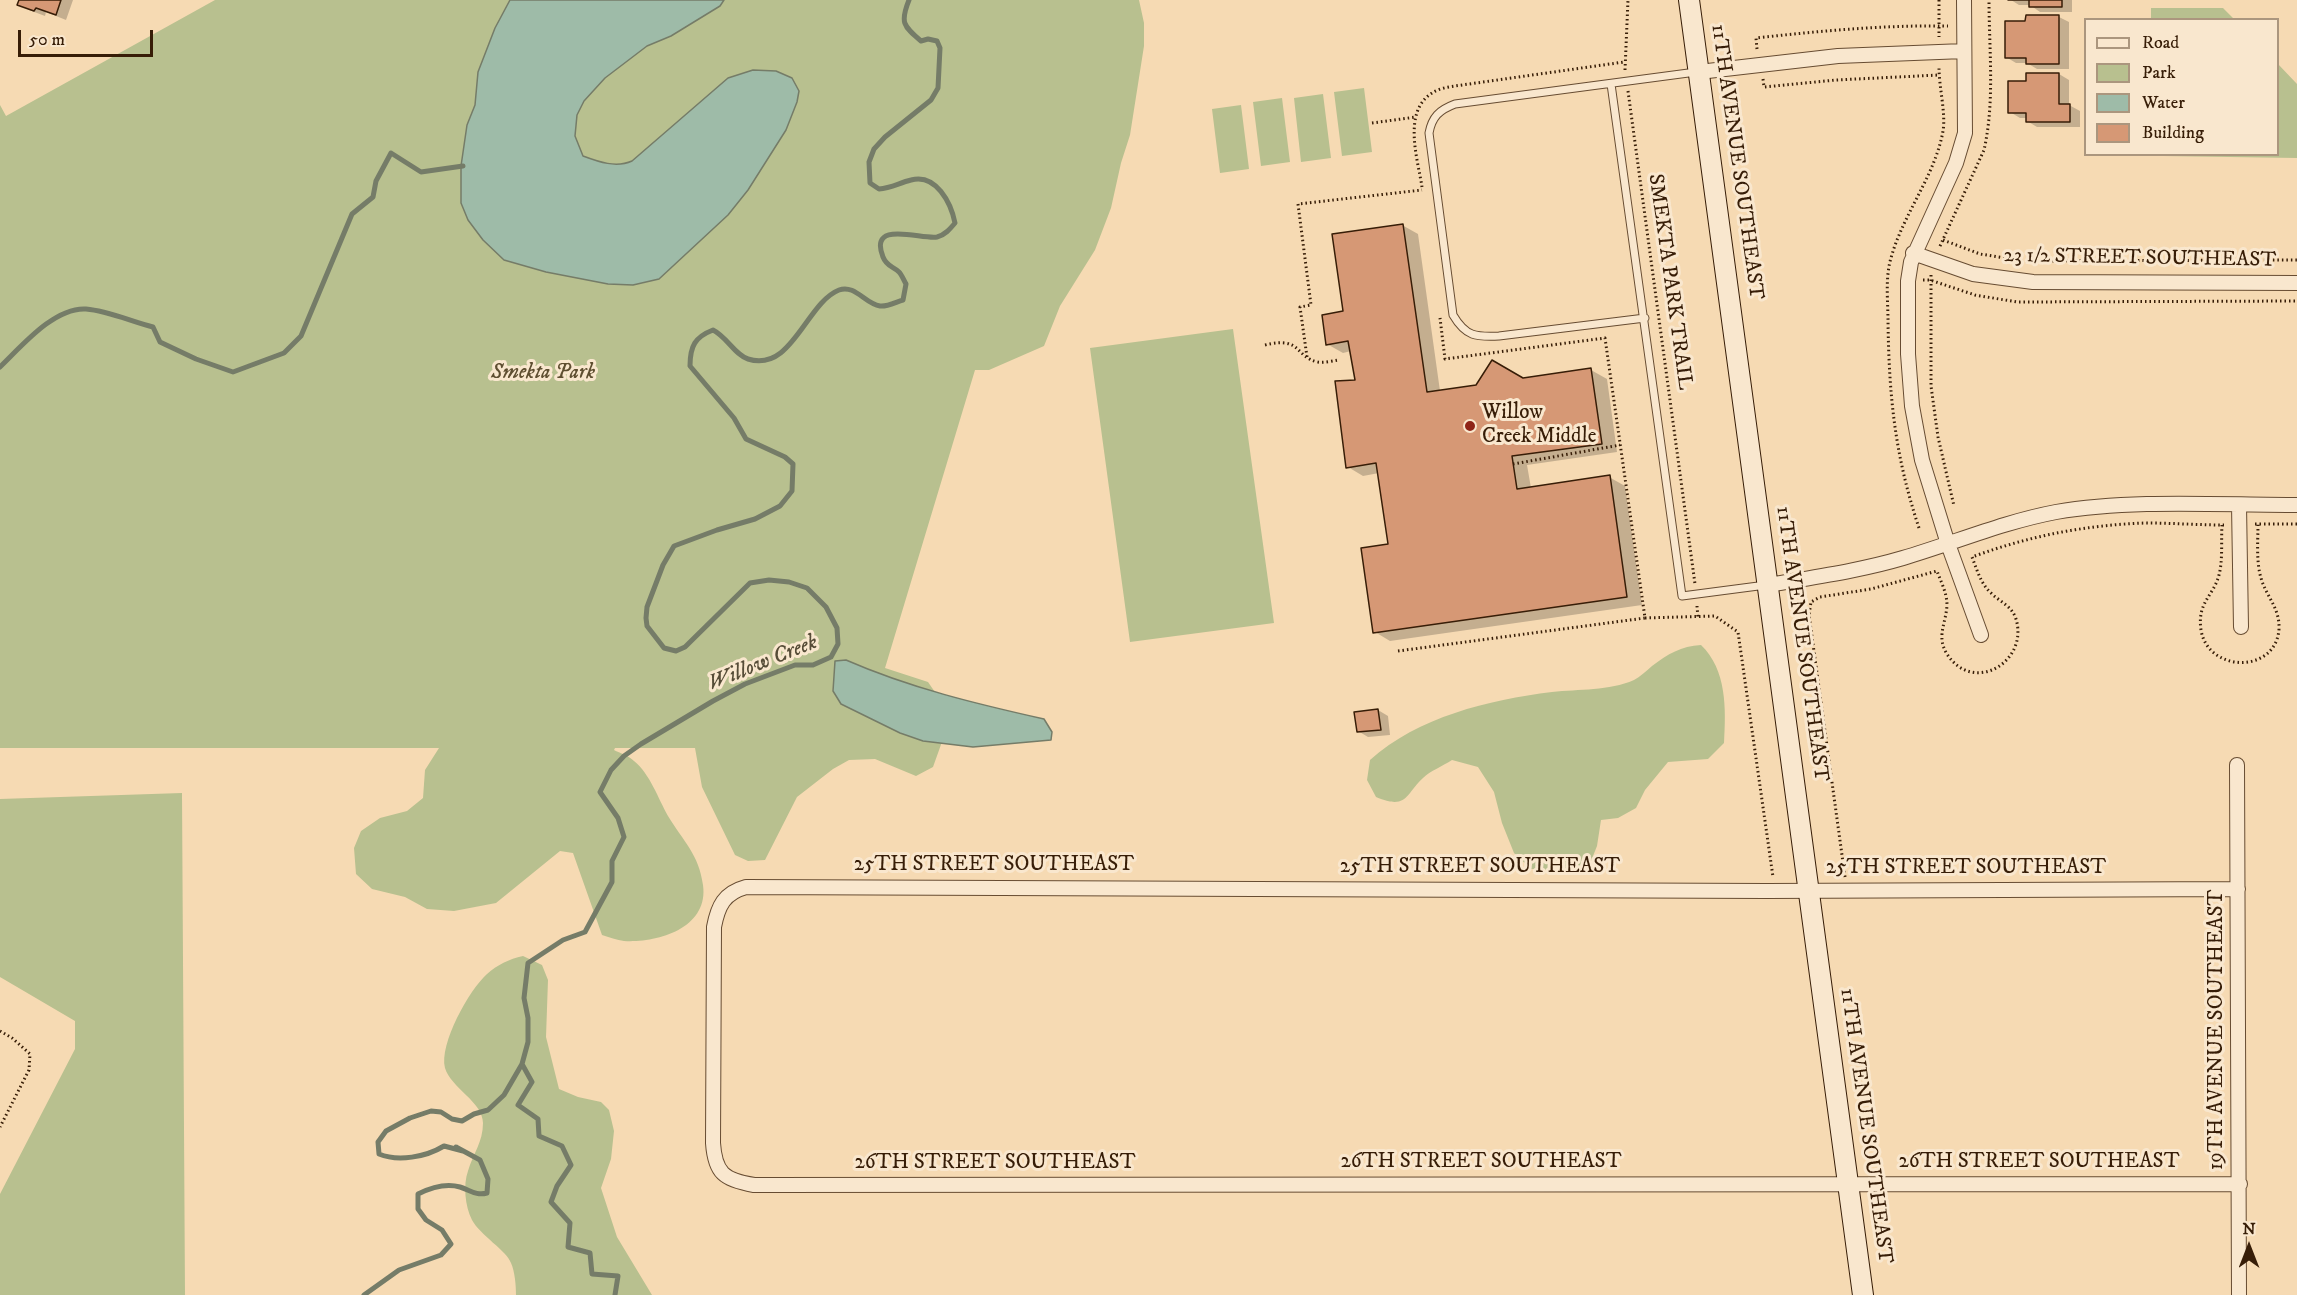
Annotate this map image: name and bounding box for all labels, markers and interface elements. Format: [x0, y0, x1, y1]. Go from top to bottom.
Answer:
scale bar [21, 18, 156, 56]
legend [2084, 18, 2279, 156]
street label: 11TH AVENUE SOUTHEAST [1704, 23, 1768, 301]
text: 50 m [29, 29, 65, 51]
text: Road [2142, 32, 2179, 54]
text: Park [2142, 62, 2176, 84]
text: Water [2142, 92, 2185, 114]
text: Building [2142, 122, 2204, 144]
street label: SMEKTA PARK TRAIL [1641, 172, 1697, 392]
street label: 23 1/2 STREET SOUTHEAST [2003, 244, 2277, 274]
park label: Smekta Park [491, 361, 595, 387]
place label: Willow Creek Middle [1482, 401, 1596, 451]
marker: Willow Creek Middle [1463, 419, 1477, 433]
street label: 11TH AVENUE SOUTHEAST [1769, 505, 1833, 783]
water label: Willow Creek [704, 630, 822, 698]
street label: 25TH STREET SOUTHEAST [854, 853, 1134, 879]
street label: 25TH STREET SOUTHEAST [1340, 855, 1620, 881]
street label: 25TH STREET SOUTHEAST [1826, 856, 2106, 882]
street label: 19TH AVENUE SOUTHEAST [2205, 890, 2231, 1170]
street label: 11TH AVENUE SOUTHEAST [1833, 987, 1897, 1265]
street label: 26TH STREET SOUTHEAST [1340, 1150, 1622, 1176]
street label: 26TH STREET SOUTHEAST [1898, 1150, 2180, 1176]
street label: 26TH STREET SOUTHEAST [854, 1151, 1136, 1177]
north arrow [2219, 1217, 2279, 1277]
text: N [2242, 1219, 2256, 1239]

